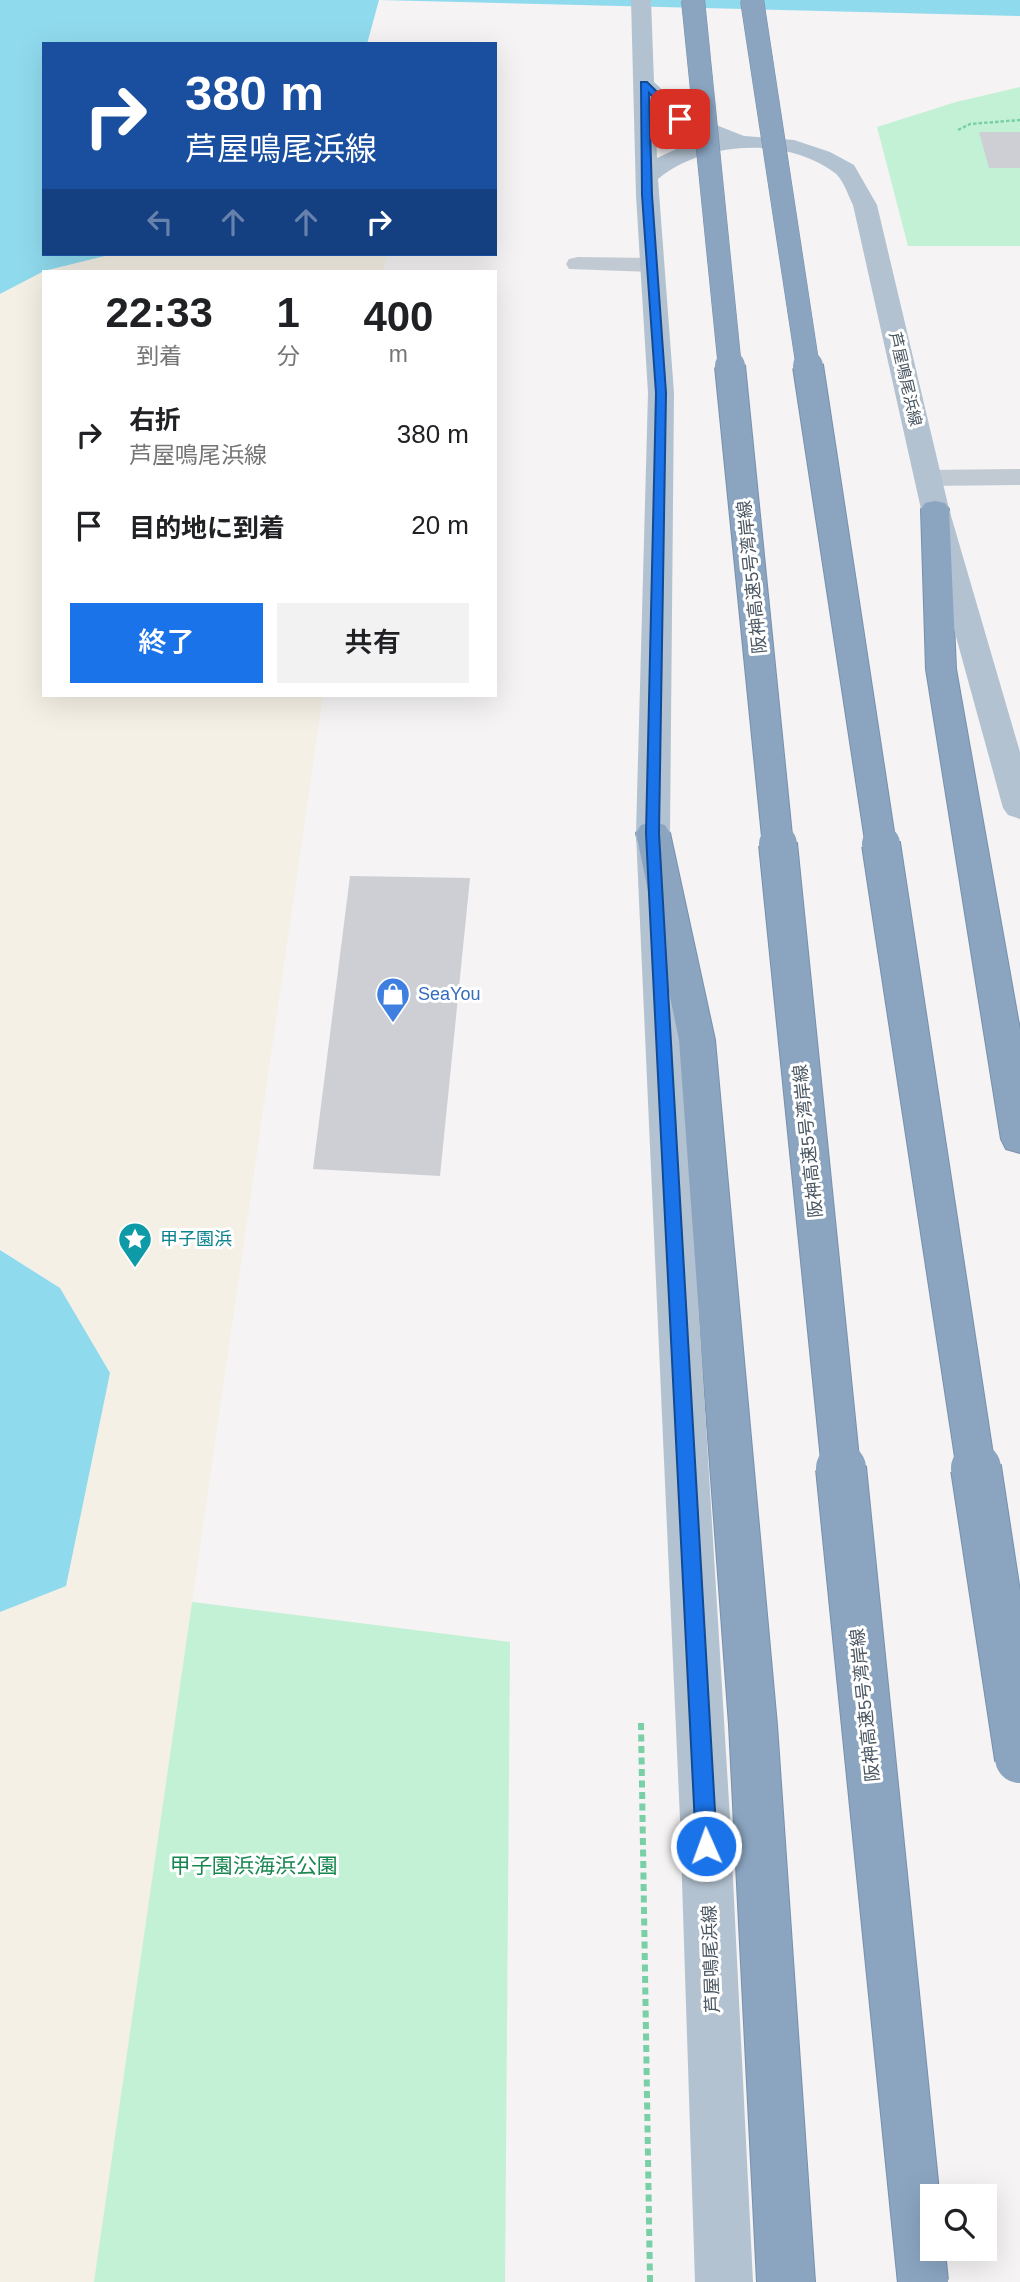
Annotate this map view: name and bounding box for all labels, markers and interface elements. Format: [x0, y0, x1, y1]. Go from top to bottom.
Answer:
text: 380 m [185, 66, 324, 120]
icon: right [70, 70, 161, 161]
pin [650, 89, 710, 149]
icon: arrive [661, 100, 699, 138]
text: 芦屋鳴尾浜線 [185, 131, 377, 167]
icon: left [141, 203, 179, 241]
icon: ahead [214, 203, 252, 241]
icon: ahead [287, 203, 325, 241]
icon: right [360, 203, 398, 241]
text: 22:33 [106, 289, 213, 336]
text: 1 [276, 289, 300, 336]
text: 400 [363, 293, 433, 340]
street label: 芦屋鳴尾浜線 [886, 330, 925, 428]
text: m [389, 341, 408, 367]
text: 到着 [136, 343, 182, 369]
text: 分 [277, 343, 300, 369]
text: 右折 [129, 405, 181, 435]
icon: right [70, 416, 108, 454]
text: 380 m [397, 419, 469, 449]
text: 芦屋鳴尾浜線 [129, 442, 267, 468]
street label: 阪神高速5号湾岸線 [734, 499, 770, 655]
icon: arrive [70, 507, 108, 545]
text: 20 m [411, 510, 469, 540]
text: 目的地に到着 [129, 513, 285, 543]
button: 終了 [70, 603, 263, 683]
button: 共有 [277, 603, 469, 683]
shop icon: SeaYou [374, 975, 412, 1024]
place label: SeaYou [418, 984, 480, 1004]
street label: 阪神高速5号湾岸線 [790, 1063, 826, 1219]
place icon: 甲子園浜 [116, 1220, 154, 1269]
place label: 甲子園浜 [160, 1229, 232, 1249]
street label: 阪神高速5号湾岸線 [847, 1627, 883, 1783]
position arrow [669, 1809, 743, 1883]
park label: 甲子園浜海浜公園 [170, 1854, 338, 1877]
street label: 芦屋鳴尾浜線 [699, 1905, 723, 2013]
map controls [920, 2184, 997, 2261]
button: search [920, 2184, 997, 2261]

